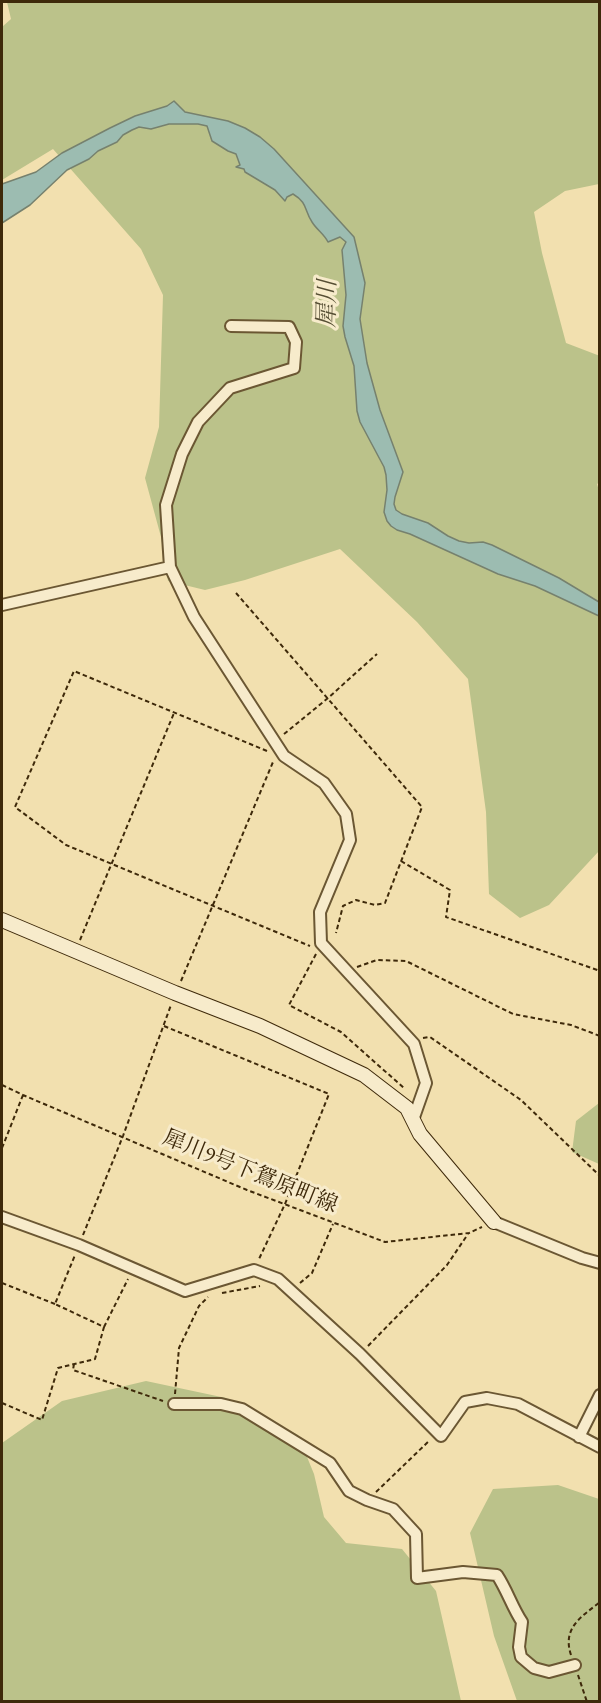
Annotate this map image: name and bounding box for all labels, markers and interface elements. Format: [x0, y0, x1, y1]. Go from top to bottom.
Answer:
water label: 犀川 [313, 280, 343, 328]
street label: 犀川9号下鴛原町線 [159, 1125, 341, 1219]

